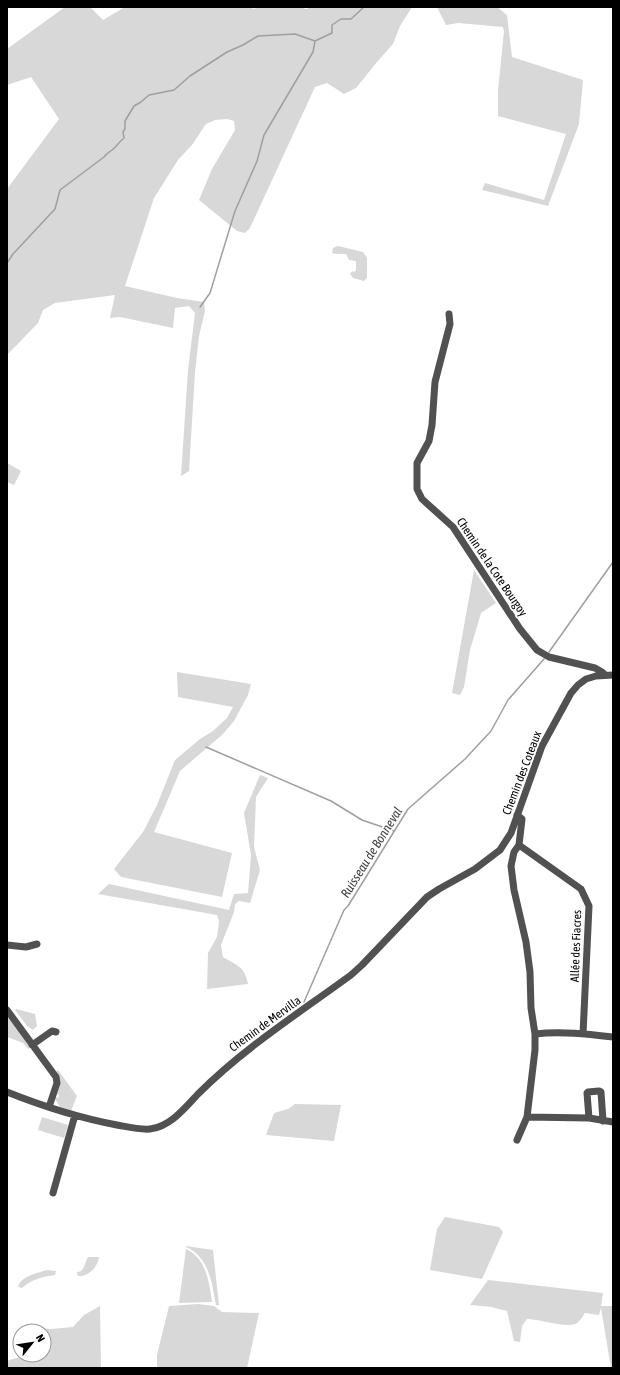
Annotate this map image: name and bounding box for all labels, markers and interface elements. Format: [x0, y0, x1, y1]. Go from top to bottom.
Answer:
street label: Chemin de la Cote Bourgoy [454, 515, 530, 619]
street label: Chemin des Coteaux [500, 729, 544, 817]
water label: Ruisseau de Bonneval [338, 804, 405, 900]
street label: Allée des Fiacres [568, 910, 584, 982]
street label: Chemin de Mervilla [227, 993, 303, 1055]
north arrow [12, 1323, 52, 1363]
text: N [34, 1332, 47, 1344]

